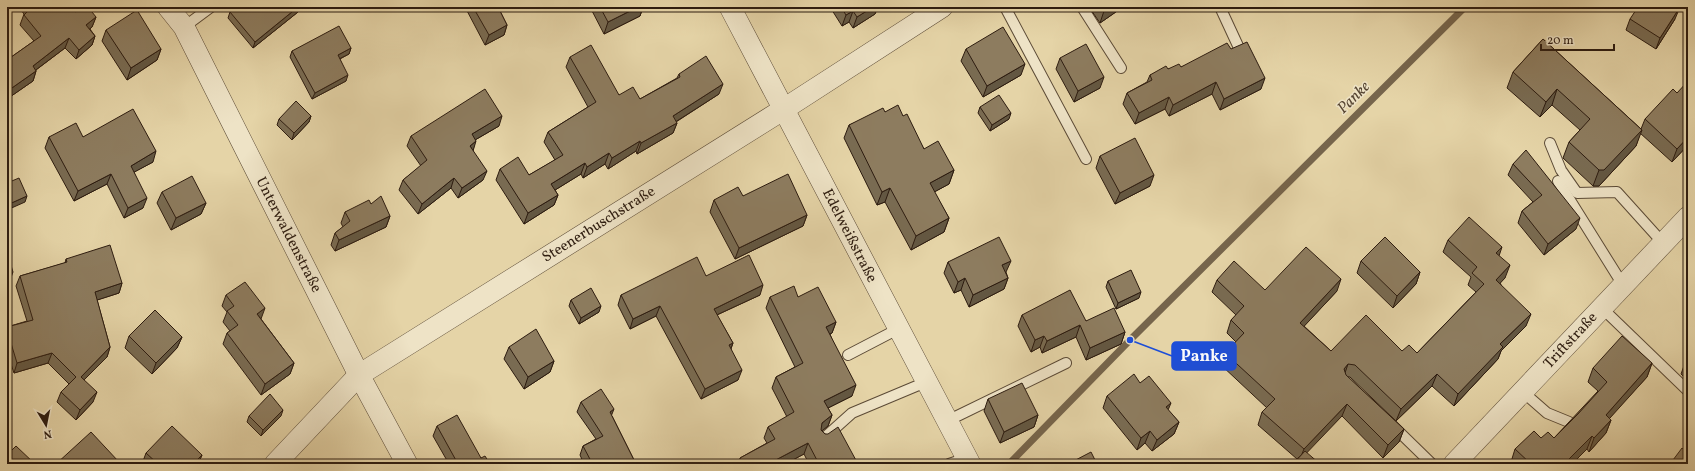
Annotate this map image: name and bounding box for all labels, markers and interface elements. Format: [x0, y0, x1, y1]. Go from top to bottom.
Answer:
scale bar [1541, 26, 1614, 52]
text: 20 m [1547, 33, 1574, 49]
water label: Panke [1333, 77, 1375, 119]
street label: Unterwaldenstraße [250, 174, 326, 296]
street label: Steenerbuschstraße [538, 182, 660, 268]
street label: Edelweißstraße [816, 185, 882, 287]
street label: Triftstraße [1539, 308, 1603, 374]
callout: Panke [1172, 342, 1236, 370]
text: Panke [1180, 346, 1228, 368]
north arrow [26, 405, 66, 445]
text: N [42, 425, 53, 441]

